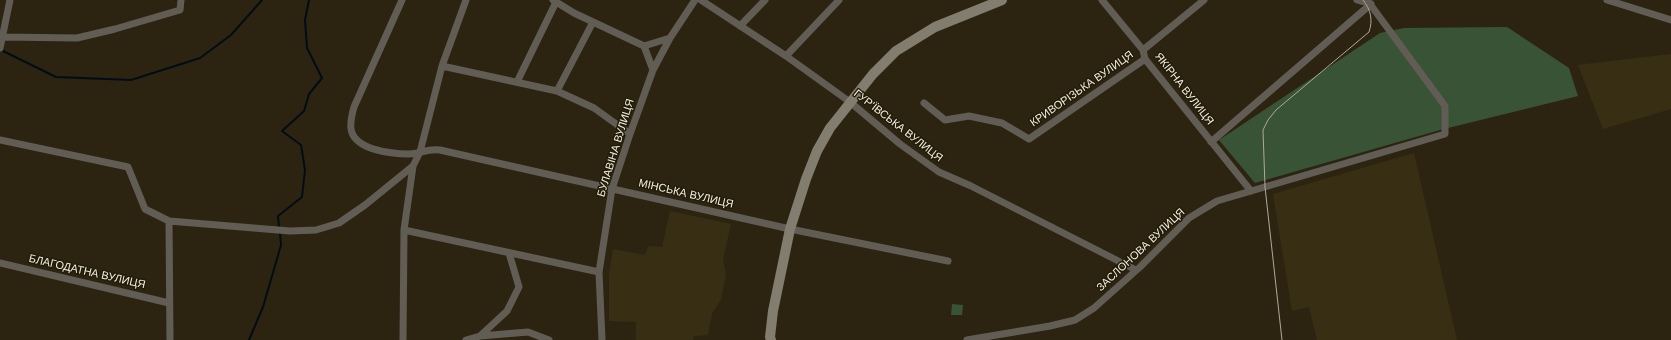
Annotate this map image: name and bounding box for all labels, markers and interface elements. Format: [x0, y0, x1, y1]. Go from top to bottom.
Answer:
street label: КРИВОРІЗЬКА ВУЛИЦЯ [1028, 48, 1136, 130]
street label: ЯКІРНА ВУЛИЦЯ [1152, 50, 1216, 128]
street label: ГУР’ЇВСЬКА ВУЛИЦЯ [851, 87, 945, 165]
street label: БУЛАВІНА ВУЛИЦЯ [595, 97, 637, 199]
street label: МІНСЬКА ВУЛИЦЯ [637, 177, 735, 211]
street label: ЗАСЛОНОВА ВУЛИЦЯ [1094, 206, 1188, 294]
street label: БЛАГОДАТНА ВУЛИЦЯ [27, 252, 147, 292]

